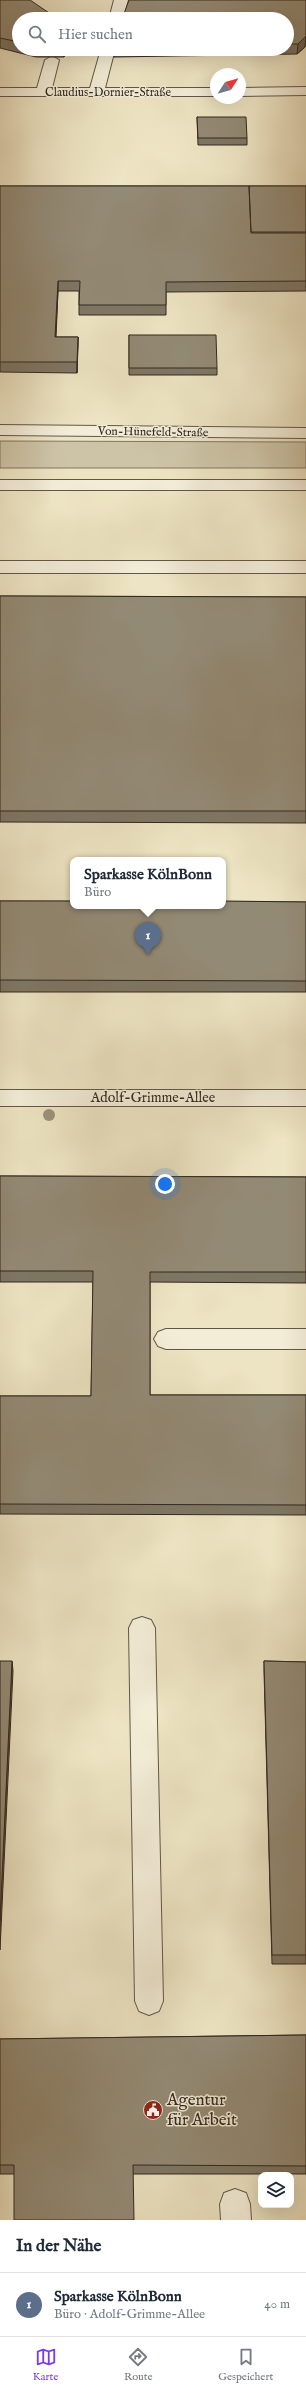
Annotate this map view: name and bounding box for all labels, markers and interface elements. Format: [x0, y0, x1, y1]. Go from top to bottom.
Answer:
search box [12, 12, 294, 56]
icon: search [26, 23, 48, 45]
text: Hier suchen [58, 25, 133, 44]
north arrow [210, 68, 246, 104]
street label: Claudius-Dornier-Straße [45, 85, 171, 100]
street label: Von-Hünefeld-Straße [97, 424, 209, 440]
popup [70, 857, 226, 909]
text: Sparkasse KölnBonn [84, 865, 212, 884]
text: Büro [84, 884, 111, 901]
pin: 1 [135, 922, 161, 955]
street label: Adolf-Grimme-Allee [90, 1089, 216, 1107]
your location [155, 1174, 175, 1194]
place label: Agentur für Arbeit [166, 2090, 237, 2131]
public building icon: Agentur für Arbeit [142, 2099, 164, 2121]
map controls [258, 2172, 294, 2208]
button: layers [258, 2172, 294, 2208]
text: In der Nähe [16, 2236, 101, 2257]
text: Sparkasse KölnBonn [54, 2287, 182, 2306]
text: 1 [27, 2296, 31, 2313]
text: 40 m [264, 2296, 290, 2313]
text: Büro · Adolf-Grimme-Allee [54, 2306, 205, 2323]
tab: Karte [33, 2346, 58, 2384]
tab: Route [124, 2346, 153, 2384]
tab: Gespeichert [218, 2346, 273, 2384]

